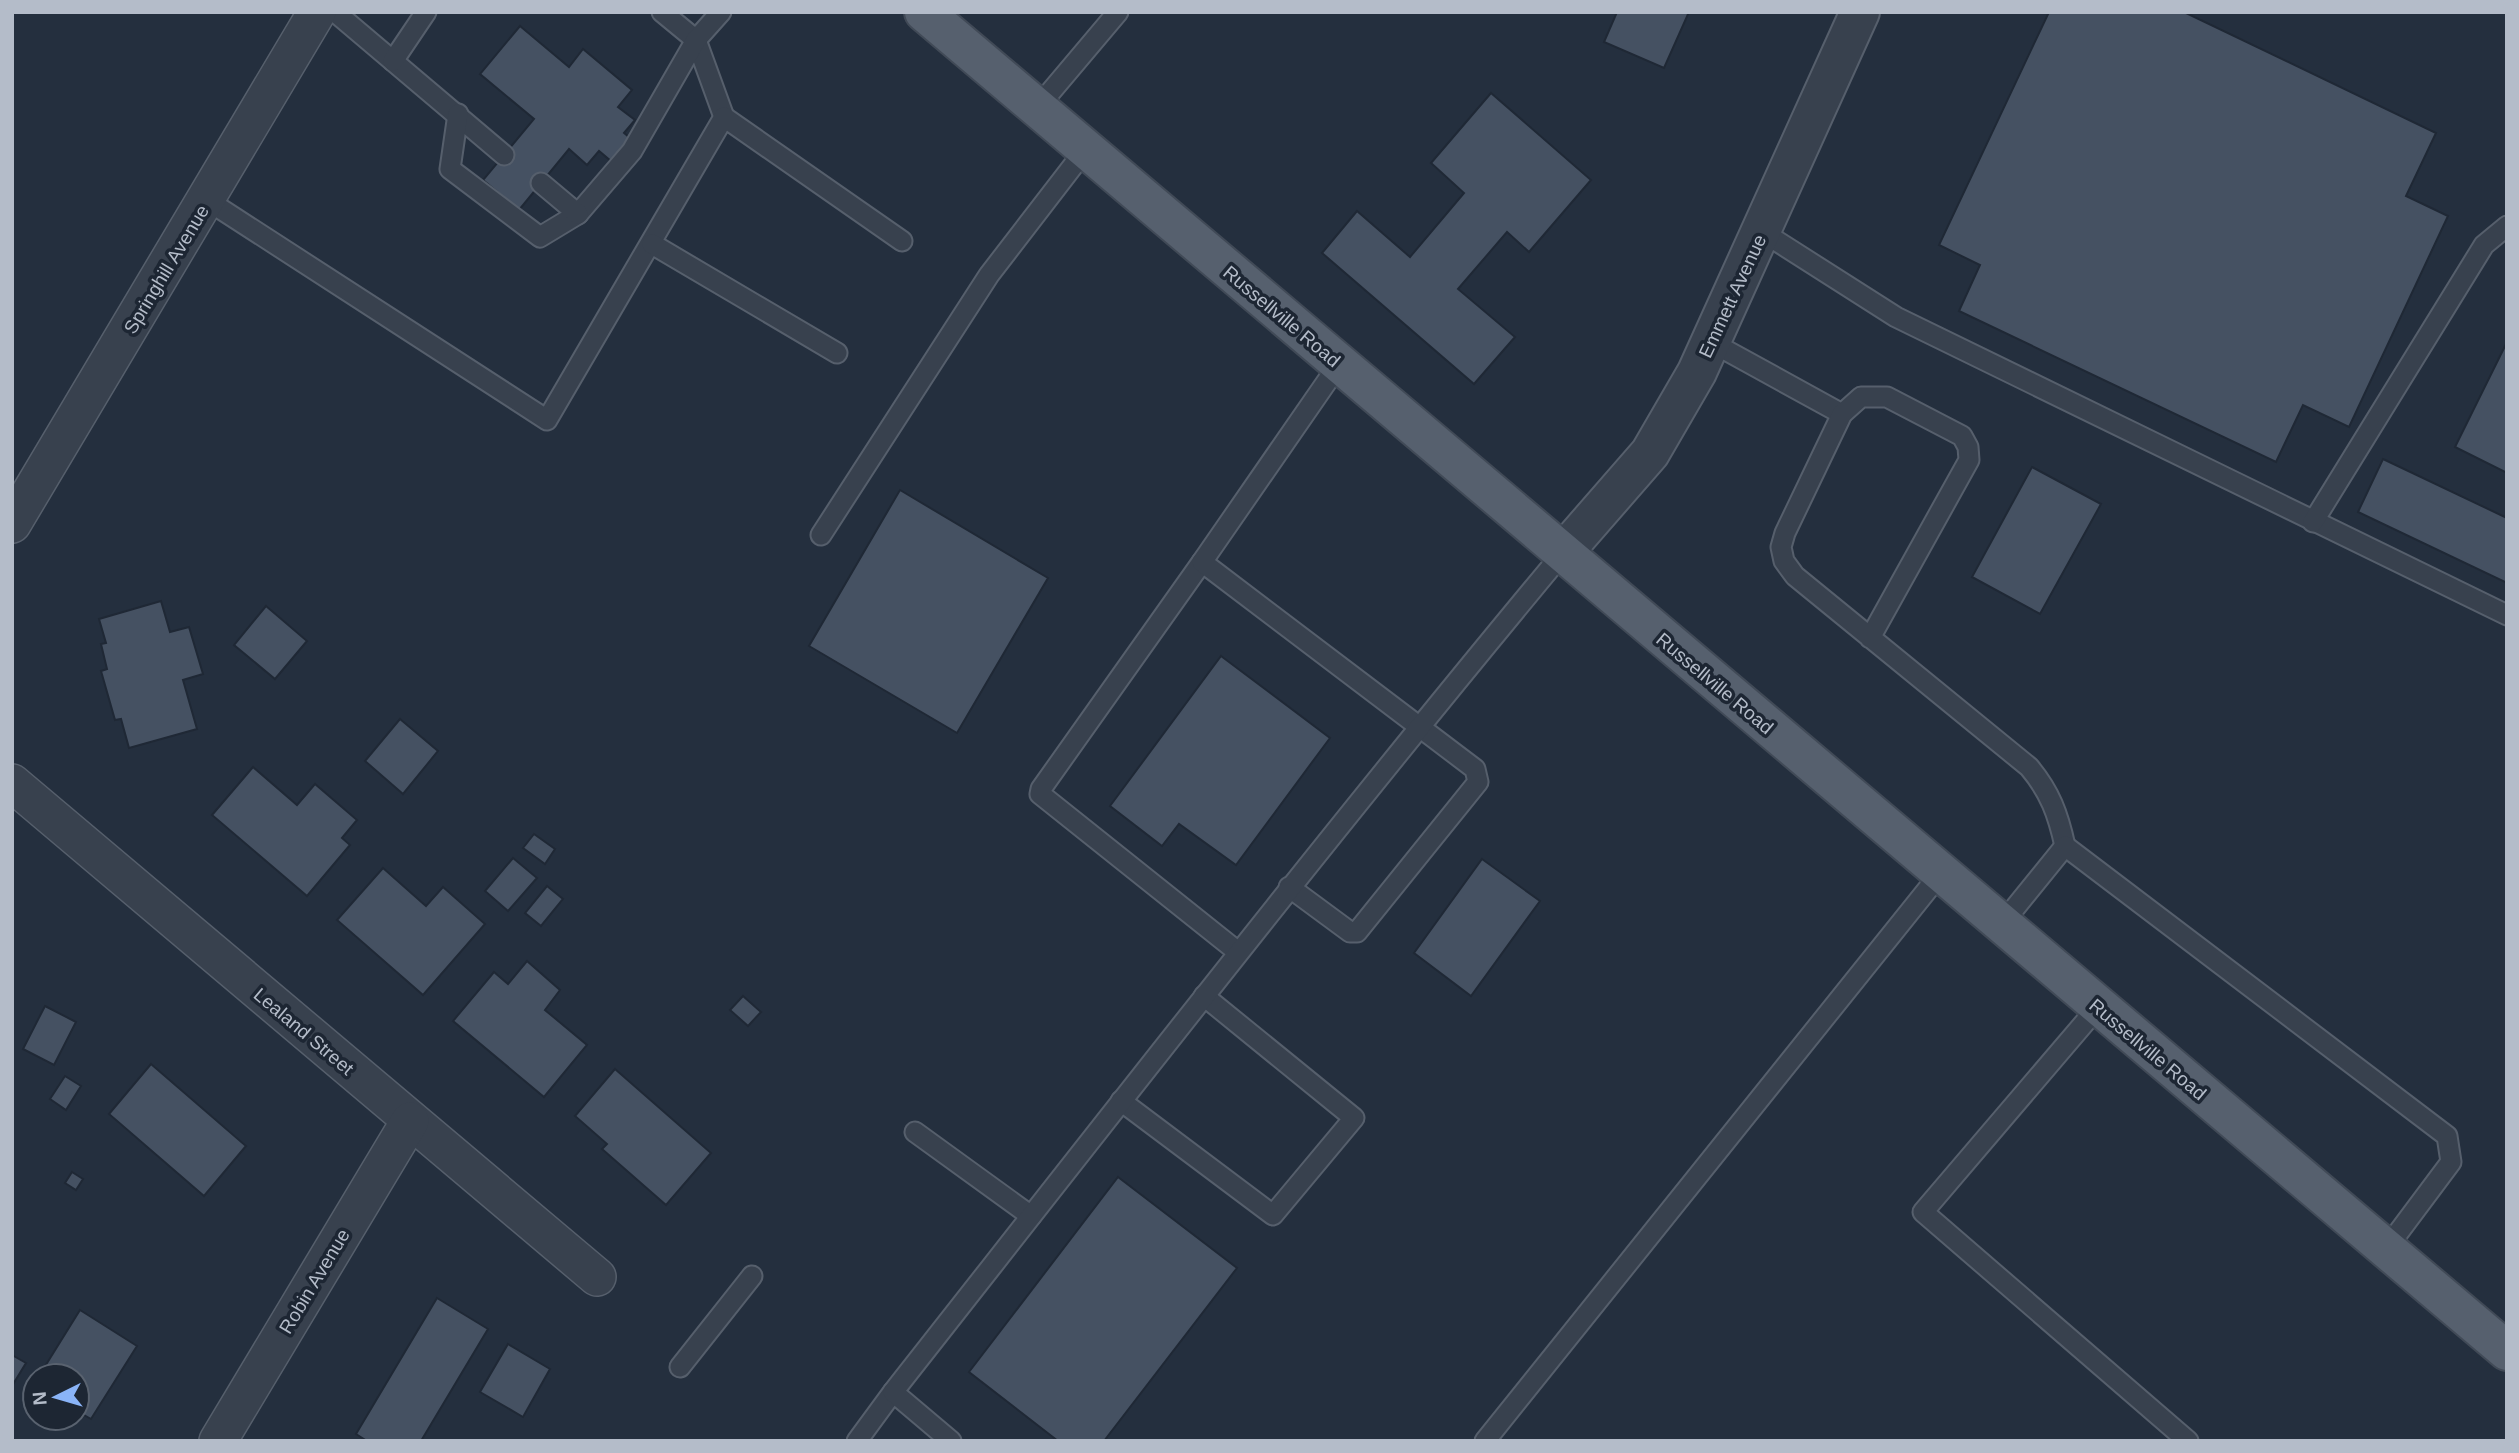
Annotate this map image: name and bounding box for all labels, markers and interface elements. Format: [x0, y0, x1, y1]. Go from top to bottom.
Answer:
street label: Springhill Avenue [120, 201, 213, 337]
street label: Emmett Avenue [1695, 231, 1770, 361]
street label: Russellville Road [1219, 262, 1344, 371]
street label: Russellville Road [1652, 629, 1777, 738]
street label: Lealand Street [250, 984, 358, 1080]
street label: Russellville Road [2085, 995, 2210, 1104]
street label: Robin Avenue [275, 1225, 354, 1337]
north arrow [21, 1362, 91, 1432]
text: N [29, 1391, 51, 1406]

